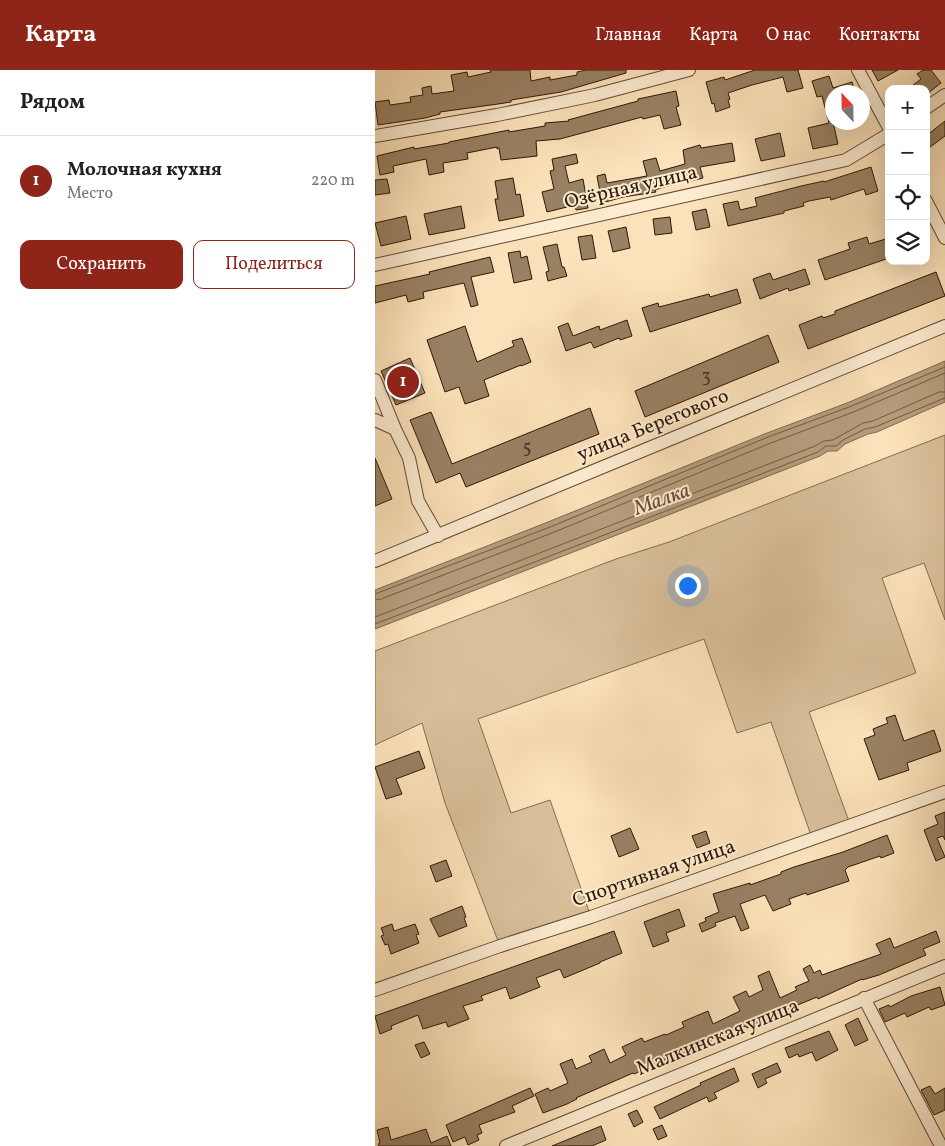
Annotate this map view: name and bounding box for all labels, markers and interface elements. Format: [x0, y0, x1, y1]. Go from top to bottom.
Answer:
text: Карта [25, 18, 96, 52]
text: Главная [595, 23, 661, 48]
text: Карта [689, 23, 738, 48]
text: О нас [766, 23, 811, 48]
text: Контакты [839, 23, 920, 48]
north arrow [825, 85, 870, 130]
map controls [885, 85, 930, 265]
button: + [885, 85, 930, 130]
text: Рядом [20, 88, 85, 117]
button: − [885, 130, 930, 175]
text: Молочная кухня [67, 157, 222, 183]
street label: Озёрная улица [562, 159, 700, 217]
text: 1 [33, 170, 39, 192]
text: 220 m [311, 170, 355, 192]
button: locate [885, 175, 930, 220]
text: Место [67, 183, 113, 205]
button: layers [885, 220, 930, 265]
button: Сохранить [20, 240, 183, 289]
button: Поделиться [193, 240, 355, 289]
pin: 1 [387, 363, 419, 401]
house number: 3 [701, 365, 711, 390]
street label: улица Берегового [573, 383, 733, 469]
house number: 5 [523, 436, 531, 461]
water label: Малка [629, 476, 694, 524]
your location [675, 573, 701, 599]
street label: Спортивная улица [569, 833, 739, 915]
street label: Малкинская улица [632, 992, 804, 1083]

